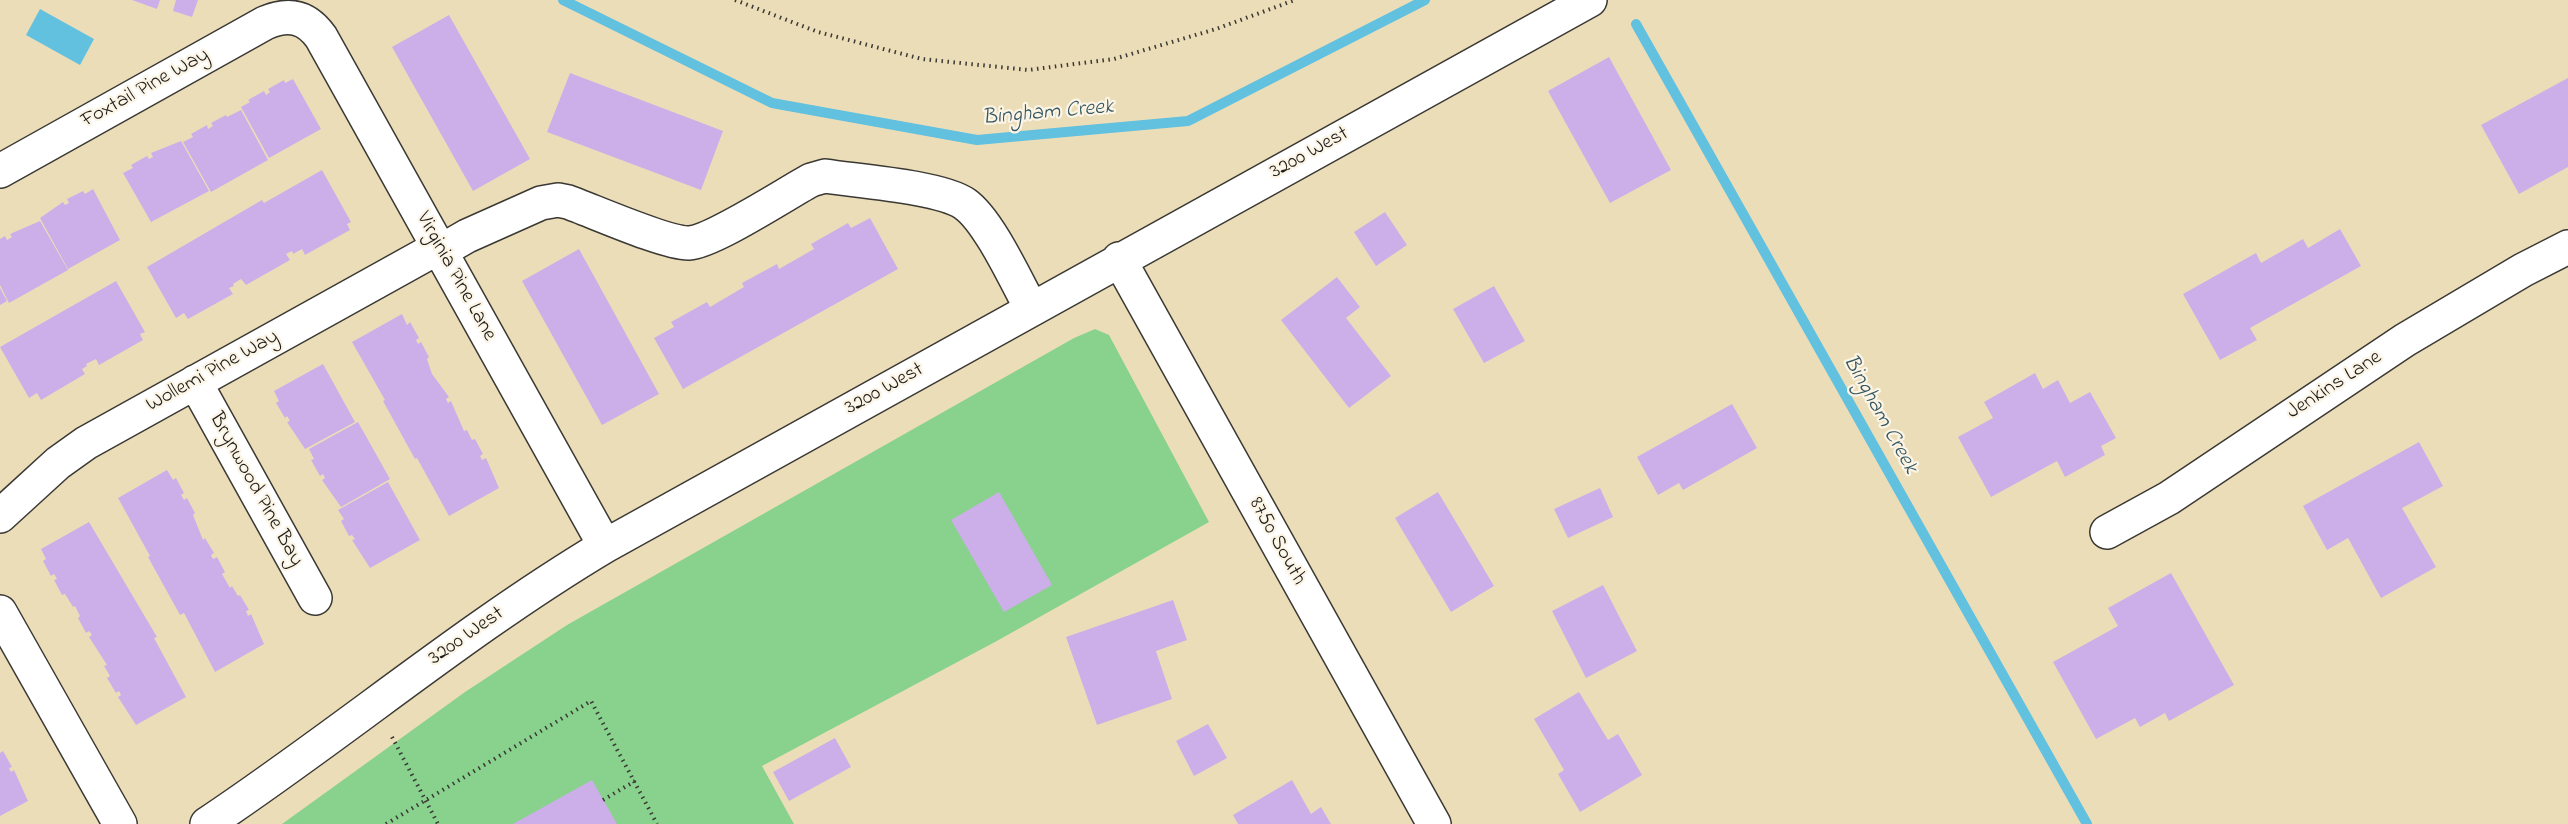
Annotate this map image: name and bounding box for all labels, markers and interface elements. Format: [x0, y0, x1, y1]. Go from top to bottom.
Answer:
street label: Foxtail Pine Way [78, 44, 214, 134]
water label: Bingham Creek [981, 95, 1115, 133]
street label: 3200 West [1266, 122, 1354, 186]
street label: Virginia Pine Lane [409, 208, 501, 346]
street label: Wollemi Pine Way [142, 325, 284, 419]
street label: Jenkins Lane [2283, 346, 2387, 426]
water label: Bingham Creek [1836, 351, 1922, 479]
street label: 3200 West [841, 358, 929, 422]
street label: Brynwood Pine Bay [202, 409, 308, 571]
street label: 8750 South [1242, 494, 1310, 590]
street label: 3200 West [425, 602, 509, 672]

